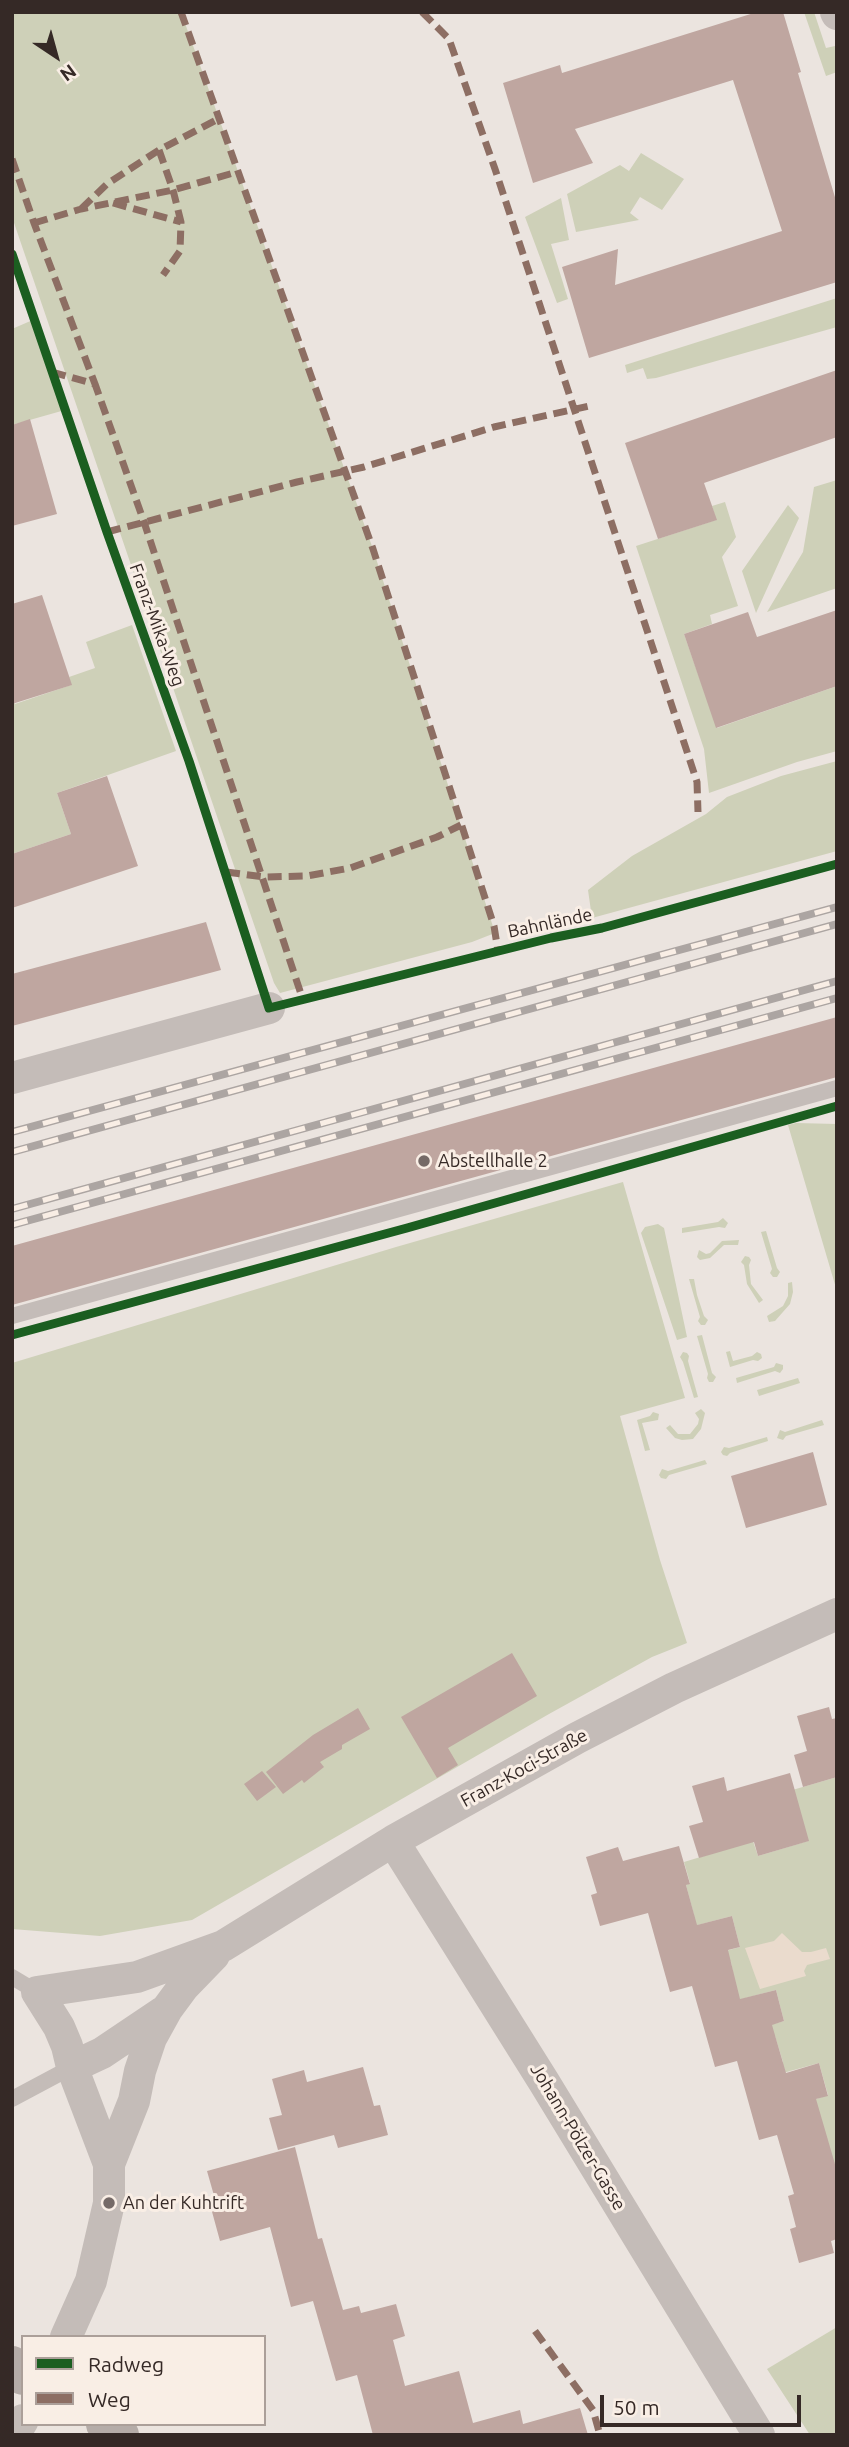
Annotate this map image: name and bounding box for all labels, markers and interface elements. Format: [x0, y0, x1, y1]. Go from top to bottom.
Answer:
north arrow [21, 21, 91, 91]
text: N [56, 60, 81, 86]
street label: Franz-Mika-Weg [125, 561, 189, 689]
street label: Bahnlände [506, 903, 594, 943]
place label: Abstellhalle 2 [438, 1150, 548, 1172]
marker: Abstellhalle 2 [416, 1153, 432, 1169]
street label: Franz-Koci-Straße [457, 1724, 591, 1812]
street label: Johann-Pölzer-Gasse [526, 2060, 630, 2214]
place label: An der Kuhtrift [123, 2192, 244, 2214]
marker: An der Kuhtrift [101, 2195, 117, 2211]
legend [21, 2335, 266, 2426]
text: Radweg [88, 2352, 164, 2376]
scale bar [604, 2380, 805, 2424]
text: Weg [88, 2387, 131, 2411]
text: 50 m [613, 2395, 660, 2419]

